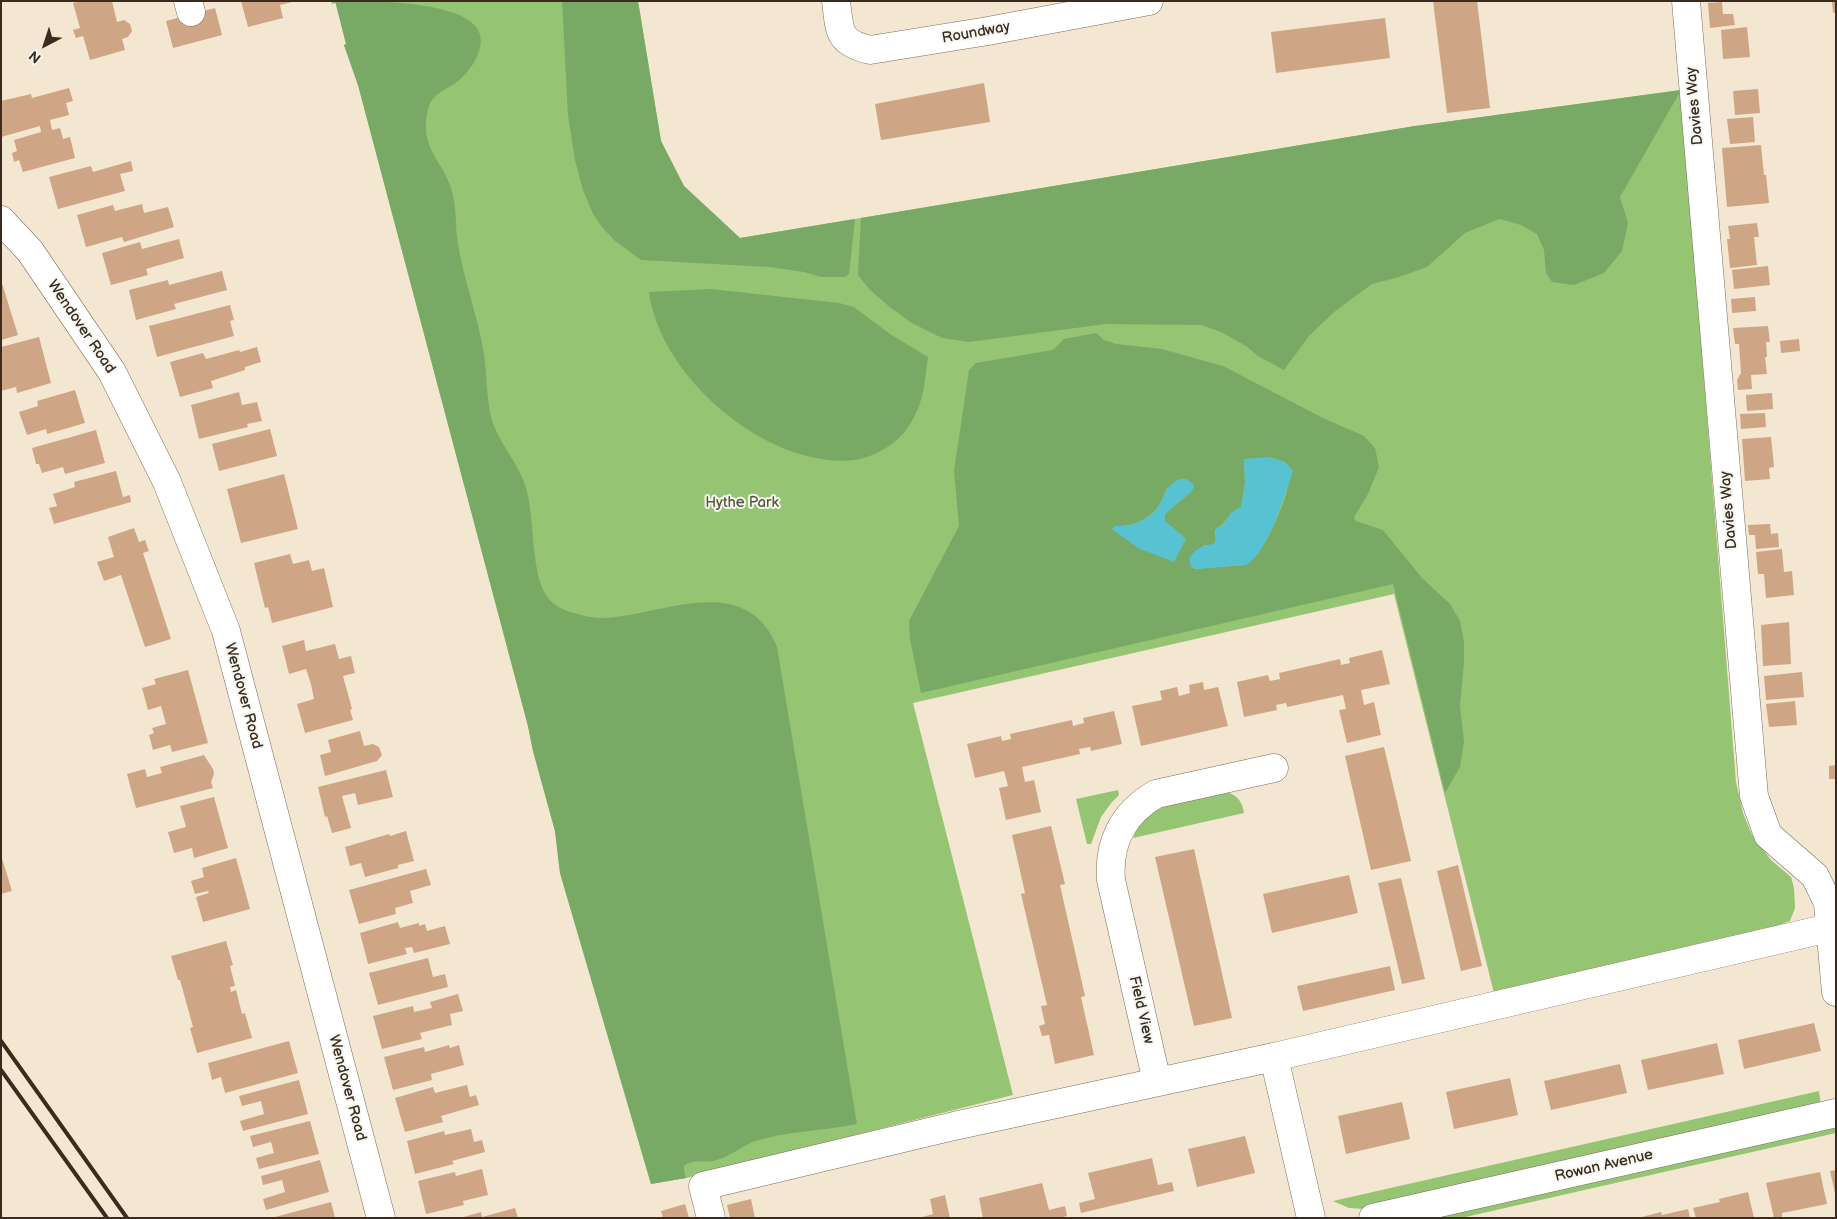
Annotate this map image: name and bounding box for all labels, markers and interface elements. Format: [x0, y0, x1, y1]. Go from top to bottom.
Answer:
street label: Roundway [940, 18, 1012, 48]
north arrow [20, 20, 70, 70]
text: N [26, 47, 45, 67]
street label: Davies Way [1683, 66, 1707, 146]
street label: Wendover Road [43, 277, 119, 377]
street label: Davies Way [1717, 470, 1741, 550]
park label: Hythe Park [705, 494, 779, 512]
street label: Wendover Road [220, 641, 266, 751]
street label: Field View [1124, 974, 1158, 1046]
street label: Wendover Road [324, 1033, 370, 1143]
street label: Rowan Avenue [1553, 1146, 1655, 1186]

